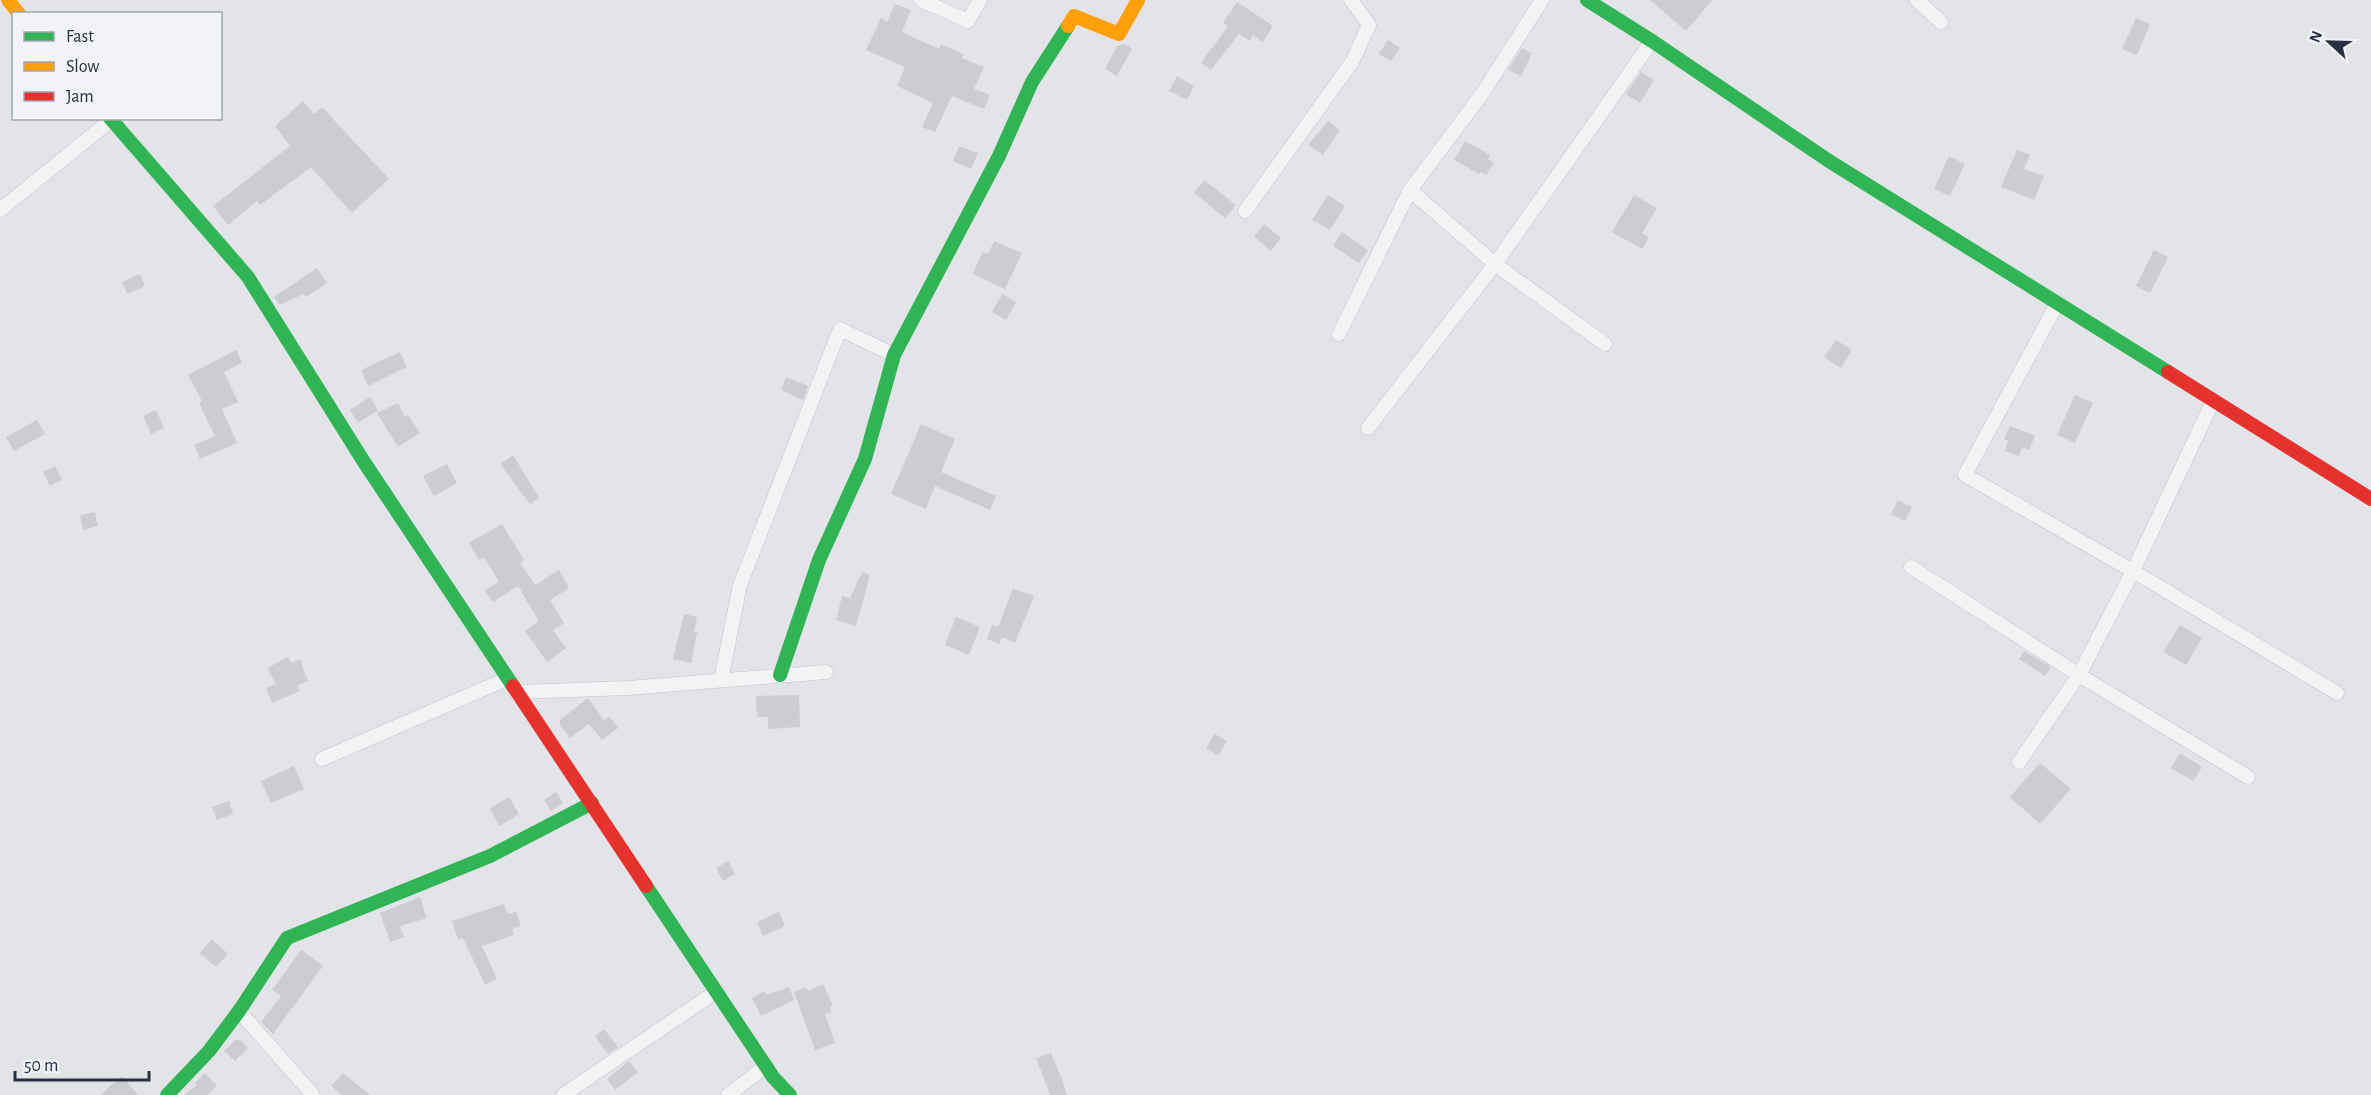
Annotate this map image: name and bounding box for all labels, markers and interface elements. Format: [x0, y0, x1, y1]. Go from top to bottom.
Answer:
legend [12, 12, 222, 120]
north arrow [2299, 12, 2359, 72]
text: Fast [66, 28, 94, 46]
text: N [2307, 29, 2326, 45]
text: Slow [66, 58, 99, 76]
text: Jam [66, 88, 94, 106]
scale bar [15, 1044, 148, 1082]
text: 50 m [24, 1057, 58, 1075]

